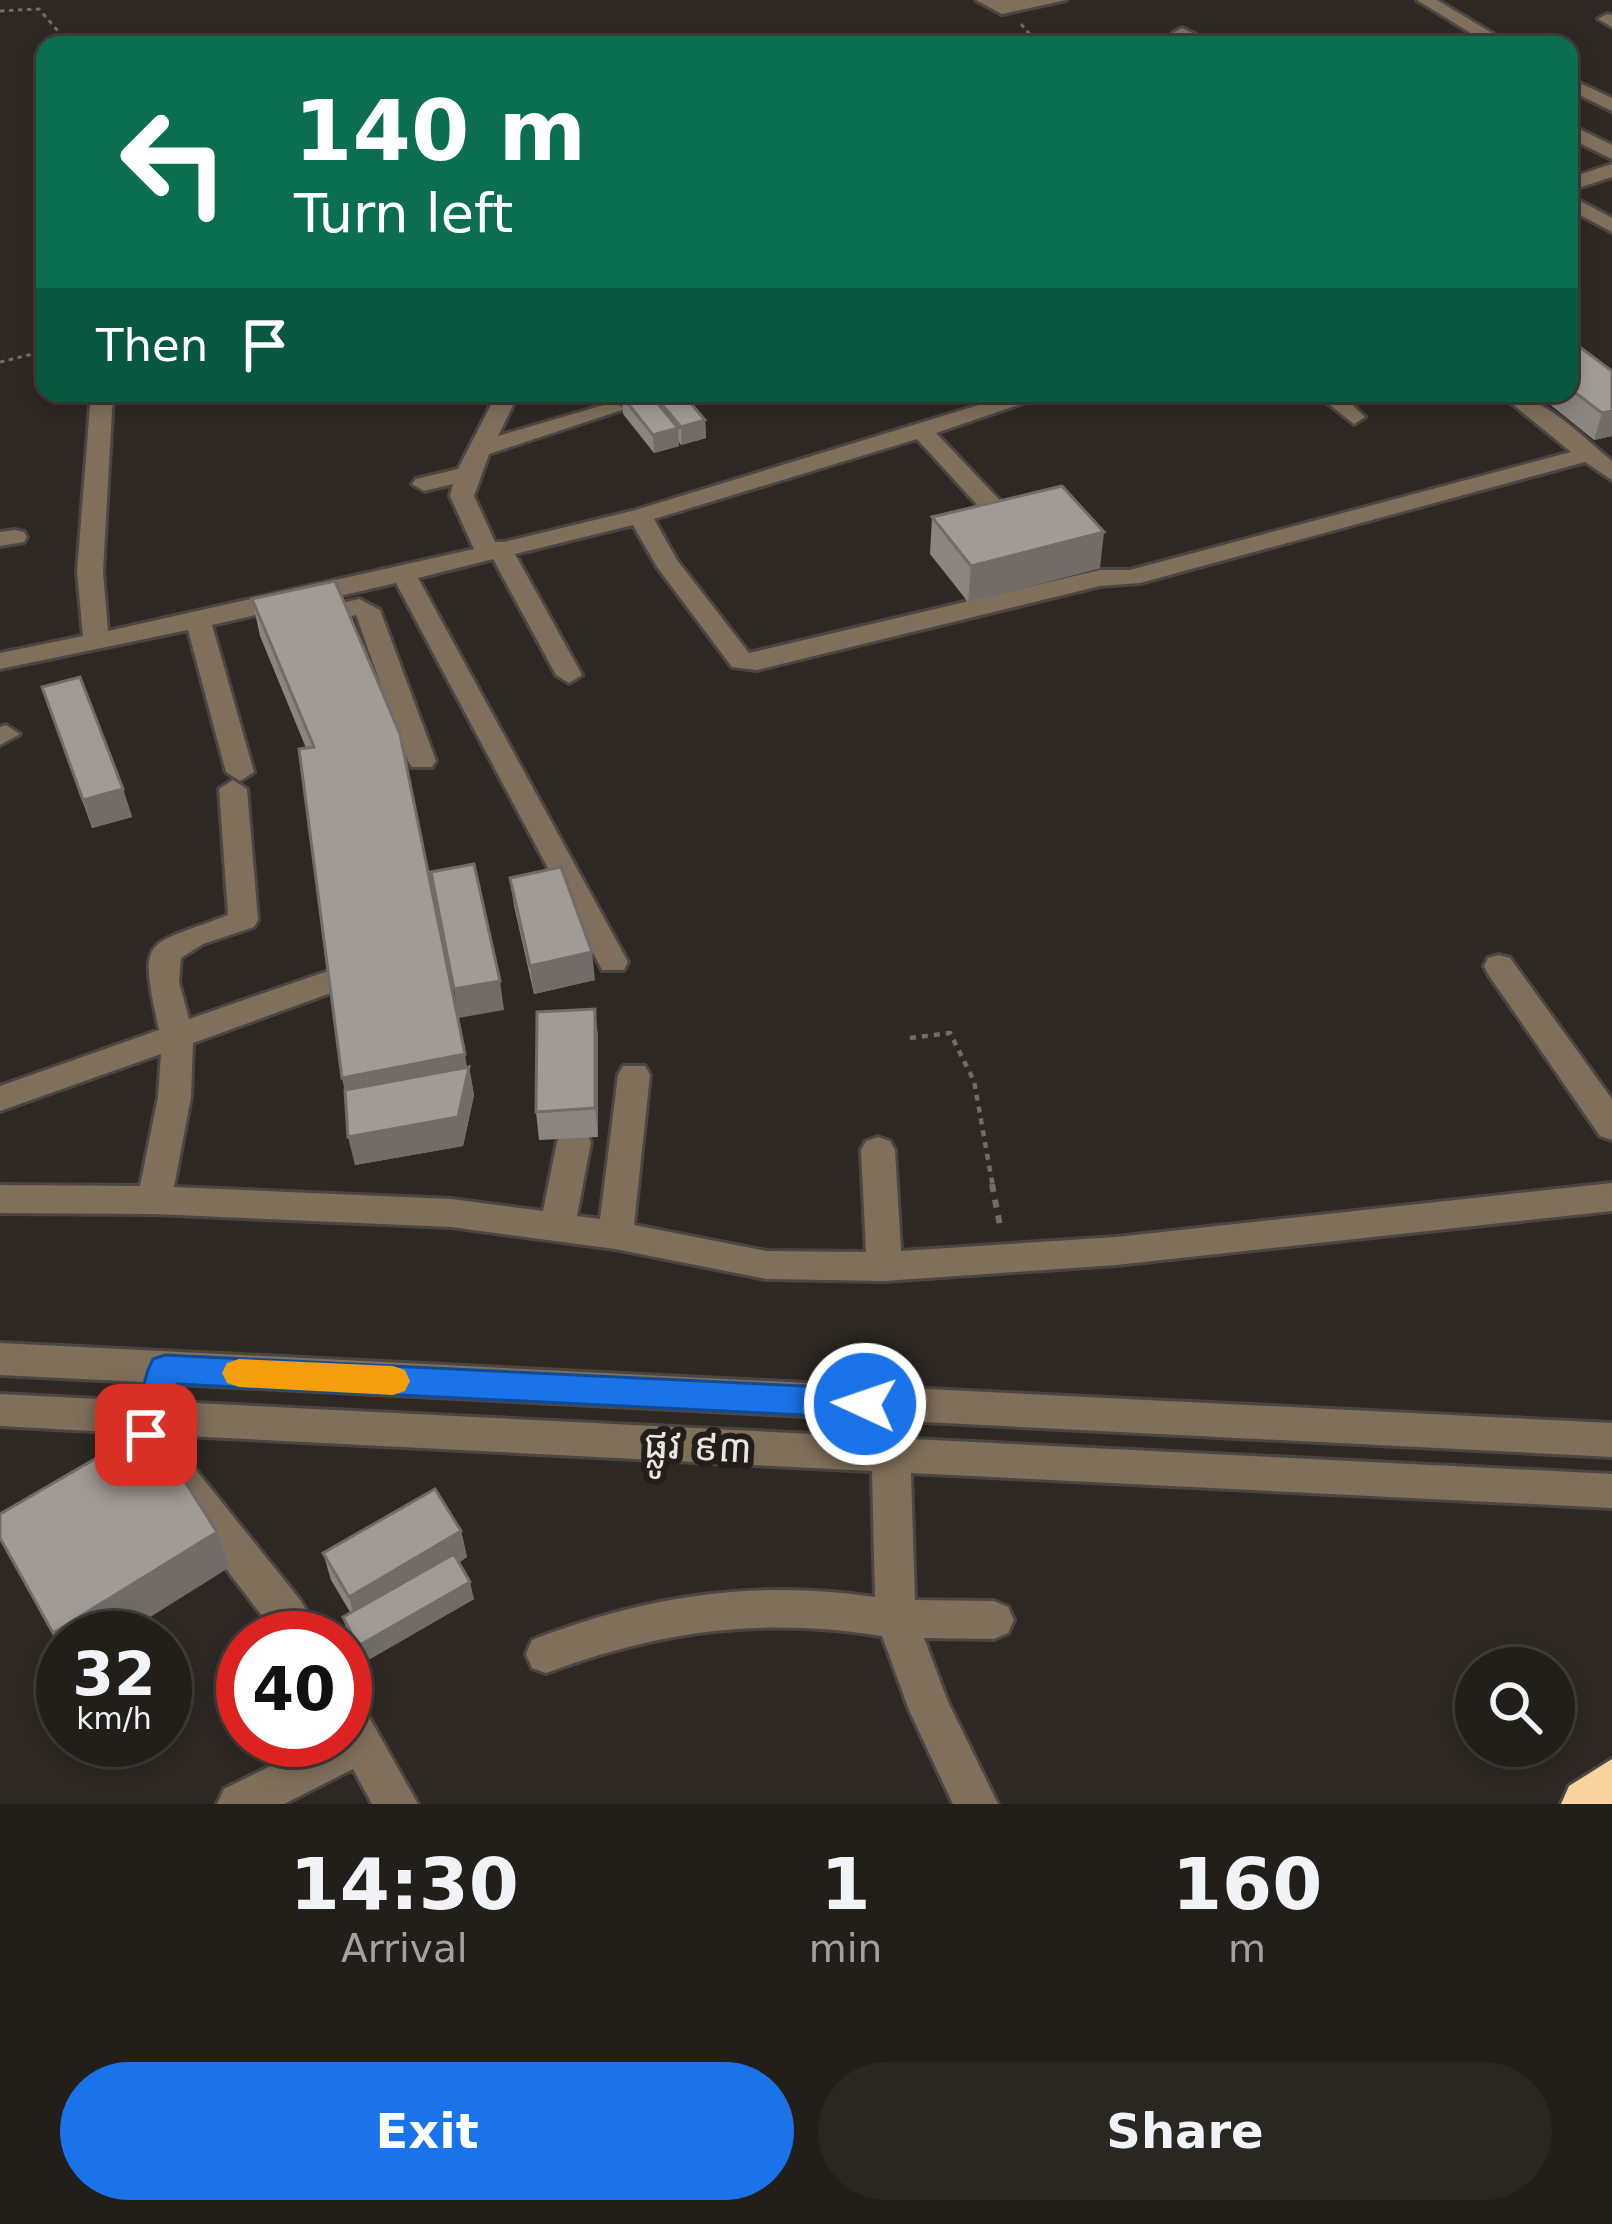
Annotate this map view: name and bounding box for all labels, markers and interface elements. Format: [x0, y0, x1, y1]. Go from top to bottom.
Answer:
text: 140 m [294, 82, 586, 180]
icon: left [96, 84, 252, 240]
text: Turn left [294, 182, 513, 245]
icon: arrive [232, 312, 298, 378]
text: Then [96, 319, 208, 372]
position arrow [802, 1341, 928, 1467]
pin [95, 1384, 197, 1486]
icon: arrive [113, 1402, 179, 1468]
street label: ផ្លូវ ៩៣ [642, 1421, 753, 1484]
speed limit sign: 40 [216, 1611, 372, 1767]
text: 32 [72, 1639, 156, 1709]
map controls [1455, 1647, 1575, 1767]
button: search [1455, 1647, 1575, 1767]
text: km/h [76, 1701, 152, 1736]
text: 14:30 [290, 1842, 519, 1926]
text: 1 [820, 1842, 870, 1926]
text: 160 [1172, 1842, 1322, 1926]
text: Arrival [341, 1926, 468, 1971]
text: min [809, 1926, 882, 1971]
text: m [1228, 1926, 1266, 1971]
button: Exit [60, 2062, 794, 2200]
button: Share [818, 2062, 1552, 2200]

